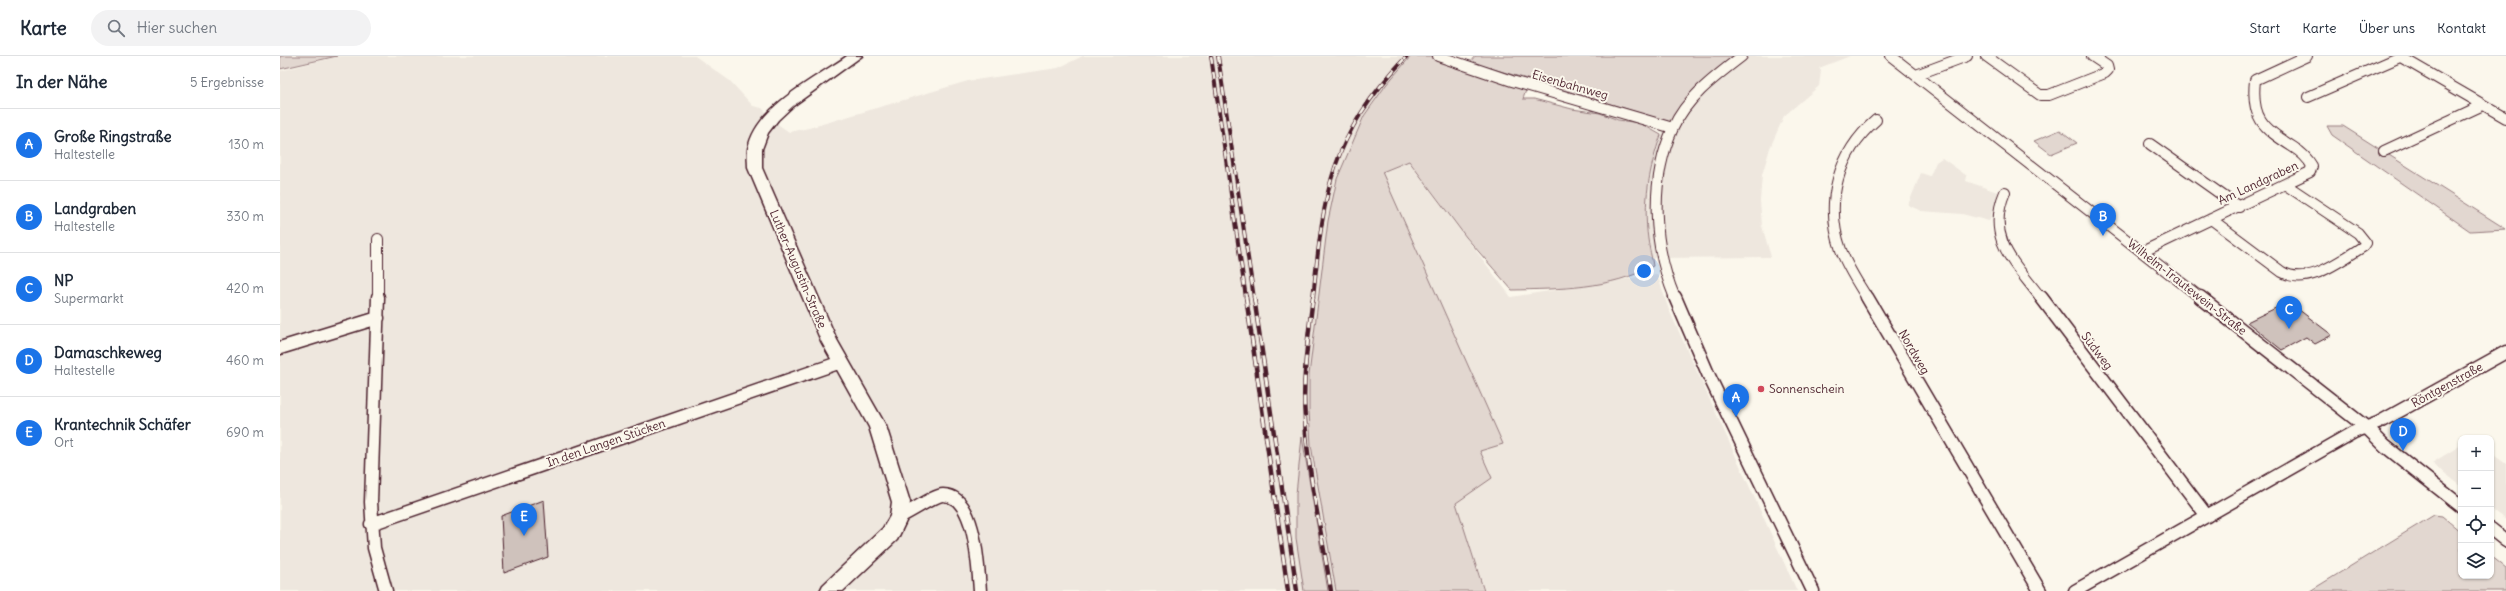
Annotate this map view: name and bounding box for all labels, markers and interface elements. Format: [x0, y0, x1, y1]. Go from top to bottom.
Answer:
search box [91, 10, 371, 46]
text: Karte [20, 16, 67, 40]
icon: search [105, 17, 127, 39]
text: Hier suchen [137, 18, 217, 37]
text: Start [2250, 19, 2280, 37]
text: Karte [2302, 19, 2337, 37]
text: Über uns [2359, 19, 2415, 37]
text: Kontakt [2437, 19, 2486, 37]
street label: Eisenbahnweg [1530, 66, 1610, 103]
text: In der Nähe [16, 71, 108, 93]
text: 5 Ergebnisse [190, 74, 264, 91]
text: Große Ringstraße [54, 127, 172, 146]
text: A [25, 136, 33, 153]
text: 130 m [228, 136, 264, 153]
text: Haltestelle [54, 146, 115, 163]
street label: Am Landgraben [2215, 157, 2300, 208]
text: Landgraben [54, 199, 136, 218]
pin: B [2090, 203, 2116, 236]
street label: Luther-Augustin-Straße [767, 207, 830, 330]
text: B [25, 208, 33, 225]
text: 330 m [226, 208, 264, 225]
text: Haltestelle [54, 218, 115, 235]
street label: Wilhelm-Trautewein-Straße [2125, 235, 2250, 338]
your location [1634, 261, 1654, 281]
text: NP [54, 271, 73, 290]
text: C [25, 280, 33, 297]
text: 420 m [226, 280, 264, 297]
text: Supermarkt [54, 290, 124, 307]
pin: C [2276, 296, 2302, 329]
street label: Nordweg [1896, 327, 1933, 377]
street label: Südweg [2078, 329, 2116, 373]
text: Damaschkeweg [54, 343, 162, 362]
text: D [24, 352, 34, 369]
text: 460 m [226, 352, 264, 369]
street label: Röntgenstraße [2408, 359, 2485, 410]
text: Haltestelle [54, 362, 115, 379]
place label: Sonnenschein [1769, 381, 1844, 396]
pin: A [1723, 384, 1749, 417]
marker: Sonnenschein [1756, 384, 1766, 394]
text: Krantechnik Schäfer [54, 415, 191, 434]
street label: In den Langen Stücken [545, 415, 667, 470]
pin: D [2390, 418, 2416, 451]
text: E [25, 424, 33, 441]
text: 690 m [226, 424, 264, 441]
text: Ort [54, 434, 74, 451]
map controls [2458, 435, 2494, 579]
button: + [2458, 435, 2494, 471]
button: − [2458, 471, 2494, 507]
pin: E [511, 503, 537, 536]
button: locate [2458, 507, 2494, 543]
button: layers [2458, 543, 2494, 579]

